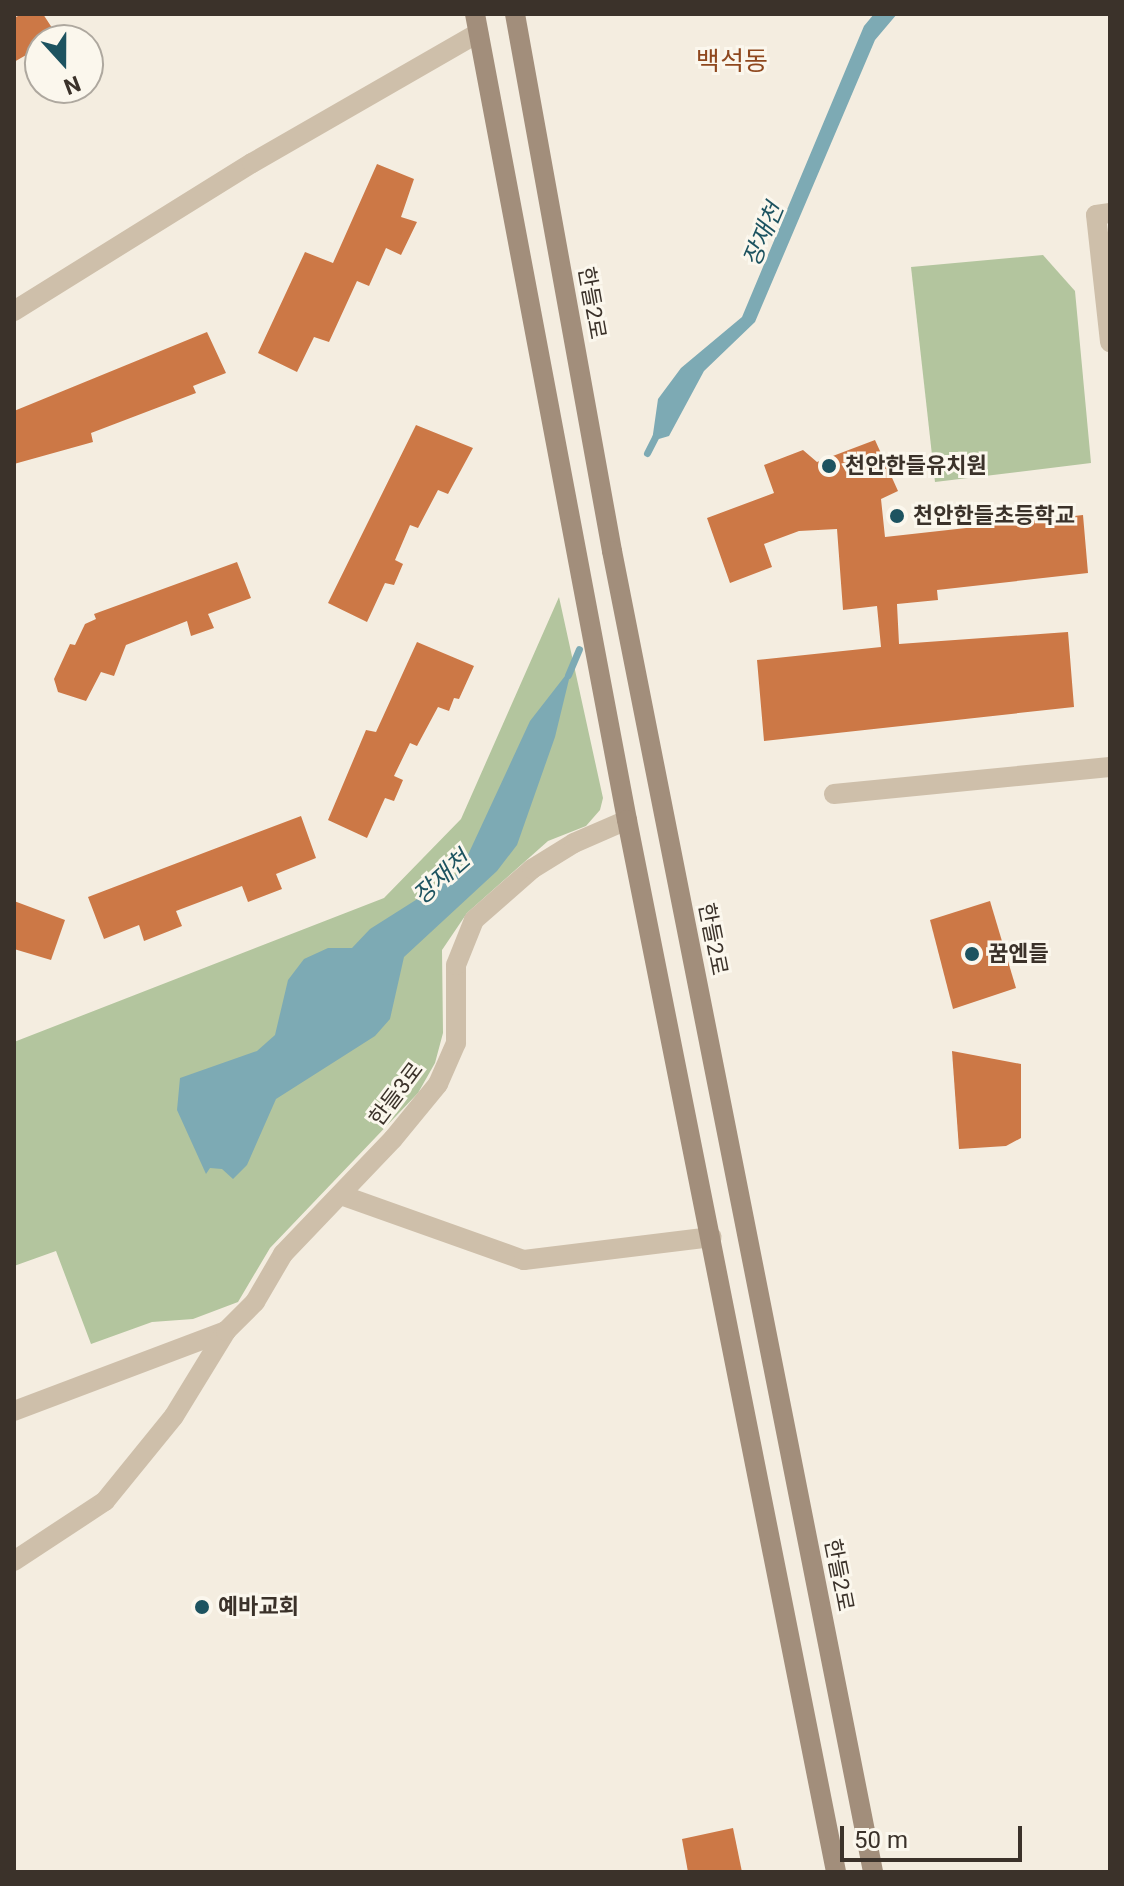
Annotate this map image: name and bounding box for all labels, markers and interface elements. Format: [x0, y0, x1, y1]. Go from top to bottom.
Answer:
north arrow [24, 24, 104, 104]
district label: 백석동 [696, 46, 768, 78]
text: N [60, 71, 84, 99]
water label: 장재천 [738, 199, 790, 271]
street label: 한들2로 [573, 265, 611, 341]
place label: 천안한들유치원 [845, 453, 987, 479]
marker: 천안한들유치원 [820, 457, 838, 475]
place label: 천안한들초등학교 [913, 503, 1075, 529]
marker: 천안한들초등학교 [888, 507, 906, 525]
water label: 장재천 [408, 845, 476, 911]
street label: 한들2로 [693, 901, 733, 977]
place label: 꿈엔들 [988, 941, 1049, 967]
marker: 꿈엔들 [963, 945, 981, 963]
street label: 한들3로 [363, 1057, 429, 1131]
street label: 한들2로 [819, 1537, 859, 1613]
place label: 예바교회 [218, 1594, 299, 1620]
marker: 예바교회 [193, 1598, 211, 1616]
scale bar [844, 1810, 1026, 1860]
text: 50 m [854, 1826, 908, 1854]

